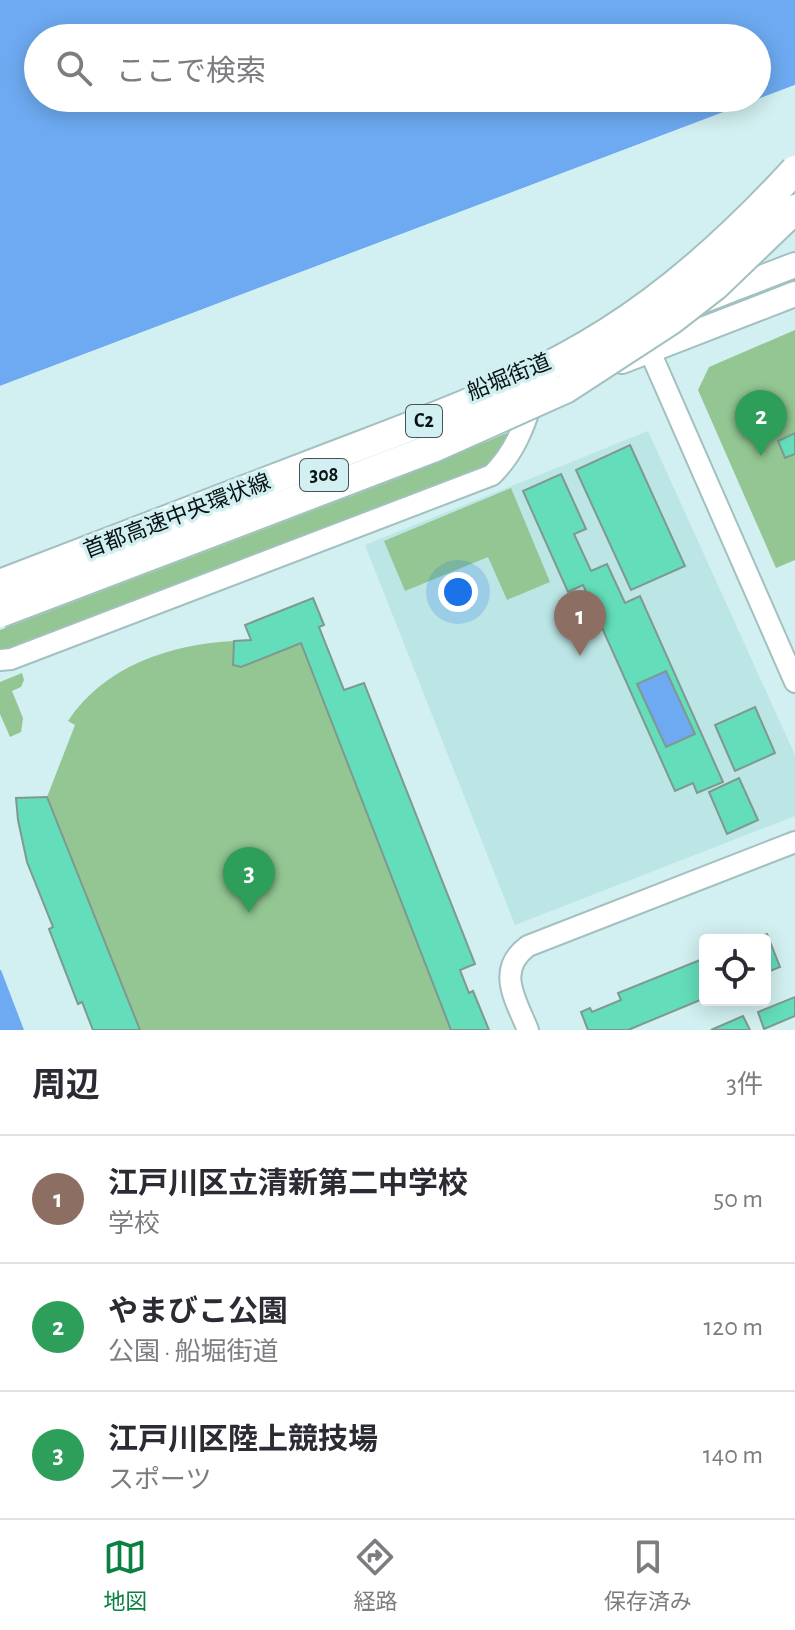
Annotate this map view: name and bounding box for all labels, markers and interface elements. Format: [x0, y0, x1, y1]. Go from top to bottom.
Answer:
search box [24, 24, 771, 112]
icon: search [52, 46, 96, 90]
text: ここで検索 [116, 57, 266, 87]
street label: 船堀街道 [464, 349, 554, 404]
pin: 2 [735, 390, 787, 456]
road number: C2 [406, 405, 442, 437]
road number: 308 [300, 459, 348, 491]
street label: 首都高速中央環状線 [80, 469, 273, 562]
your location [438, 572, 478, 612]
pin: 1 [554, 590, 606, 656]
pin: 3 [223, 847, 275, 913]
map controls [699, 934, 771, 1006]
button: locate [699, 934, 771, 1006]
text: 周辺 [32, 1069, 100, 1103]
text: 3件 [726, 1072, 763, 1098]
text: 江戸川区立清新第二中学校 [108, 1169, 468, 1199]
text: 1 [53, 1186, 63, 1212]
text: 50 m [713, 1186, 763, 1212]
text: 学校 [108, 1211, 160, 1237]
text: やまびこ公園 [108, 1297, 288, 1327]
text: 2 [52, 1314, 64, 1340]
text: 120 m [703, 1314, 763, 1340]
text: 公園 · 船堀街道 [108, 1339, 279, 1365]
text: 江戸川区陸上競技場 [108, 1425, 378, 1455]
text: 3 [52, 1442, 64, 1468]
text: 140 m [703, 1442, 763, 1468]
text: スポーツ [108, 1467, 211, 1493]
tab: 地図 [103, 1535, 147, 1615]
tab: 経路 [353, 1535, 398, 1615]
tab: 保存済み [604, 1535, 692, 1615]

